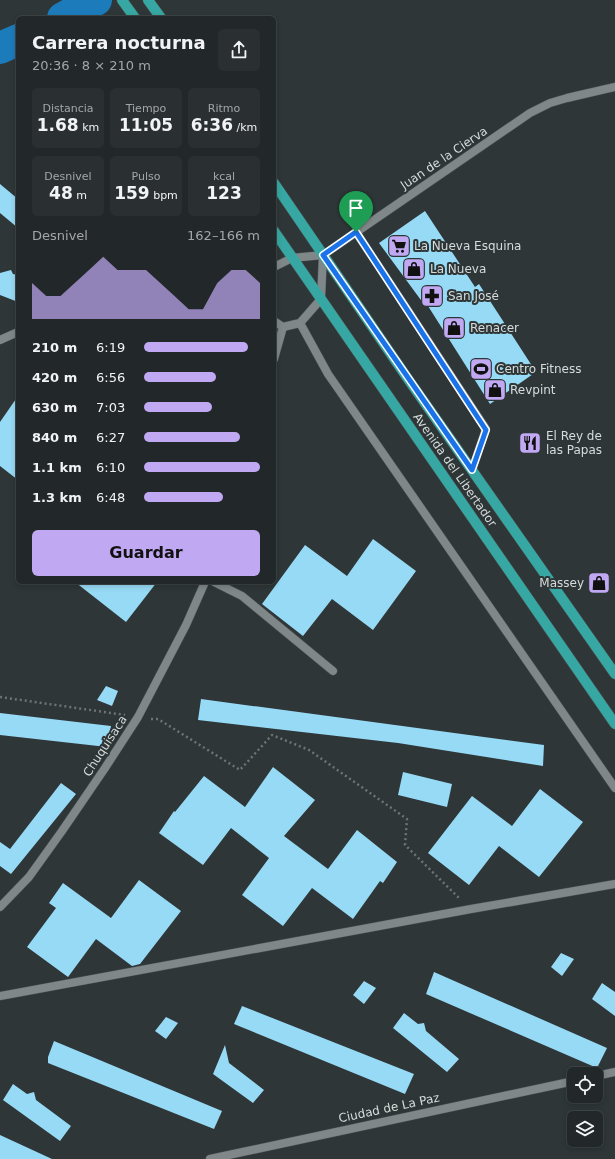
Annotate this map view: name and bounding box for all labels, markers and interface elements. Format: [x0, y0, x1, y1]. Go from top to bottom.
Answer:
button: share [218, 29, 260, 71]
text: Carrera nocturna [32, 32, 206, 53]
text: 20:36 · 8 × 210 m [32, 58, 151, 73]
text: Distancia [42, 102, 94, 115]
text: Tiempo [126, 102, 166, 115]
text: Ritmo [208, 102, 240, 115]
text: 1.68 [37, 115, 79, 135]
text: 11:05 [119, 115, 173, 135]
text: 6:36 [191, 115, 233, 135]
text: km [79, 121, 99, 134]
text: /km [233, 121, 257, 134]
street label: Juan de la Cierva [397, 124, 490, 193]
text: Desnivel [44, 170, 92, 183]
text: Pulso [132, 170, 160, 183]
text: kcal [213, 170, 235, 183]
text: 48 [49, 183, 73, 203]
text: 159 [114, 183, 150, 203]
text: 123 [206, 183, 242, 203]
text: m [73, 189, 87, 202]
text: bpm [150, 189, 178, 202]
pin [339, 191, 373, 232]
icon: arrive [345, 197, 367, 219]
text: Desnivel [32, 228, 88, 243]
text: 162–166 m [187, 228, 260, 243]
supermarket icon: La Nueva Esquina [386, 233, 412, 259]
place label: La Nueva Esquina [414, 239, 521, 253]
shop icon: La Nueva [401, 256, 427, 282]
place label: La Nueva [430, 262, 486, 276]
pharmacy icon: San José [419, 283, 445, 309]
place label: San José [448, 289, 499, 303]
shop icon: Renacer [441, 315, 467, 341]
place label: Renacer [470, 321, 519, 335]
text: 210 m [32, 340, 77, 355]
text: 6:19 [96, 340, 125, 355]
sports icon: Centro Fitness [468, 356, 494, 382]
place label: Centro Fitness [496, 362, 581, 376]
text: 420 m [32, 370, 77, 385]
text: 6:56 [96, 370, 125, 385]
shop icon: Revpint [482, 377, 508, 403]
place label: Revpint [510, 383, 556, 397]
text: 630 m [32, 400, 77, 415]
text: 7:03 [96, 400, 125, 415]
street label: Avenida del Libertador [410, 410, 500, 530]
place label: El Rey de las Papas [546, 429, 602, 457]
text: 840 m [32, 430, 77, 445]
text: 6:27 [96, 430, 125, 445]
restaurant icon: El Rey de las Papas [517, 430, 543, 456]
text: 1.1 km [32, 460, 82, 475]
text: 6:10 [96, 460, 125, 475]
text: 1.3 km [32, 490, 82, 505]
text: 6:48 [96, 490, 125, 505]
button: Guardar [32, 530, 260, 576]
shop icon: Massey [586, 570, 612, 596]
place label: Massey [539, 576, 584, 590]
street label: Chuquisaca [80, 713, 130, 779]
map controls [567, 1067, 603, 1147]
button: locate [567, 1067, 603, 1103]
street label: Ciudad de La Paz [337, 1090, 441, 1126]
button: layers [567, 1111, 603, 1147]

